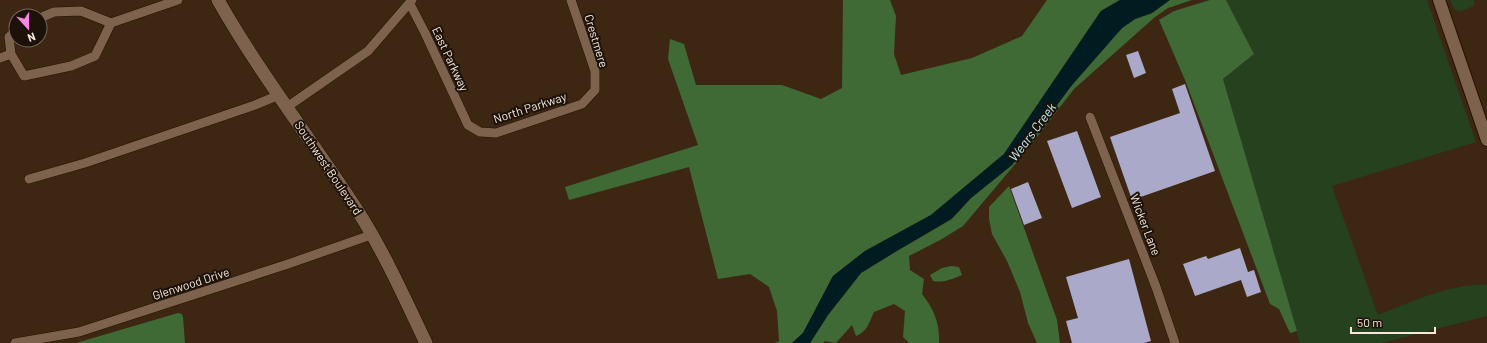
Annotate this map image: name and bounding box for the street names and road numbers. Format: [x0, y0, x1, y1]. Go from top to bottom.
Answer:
street label: Crestmere [582, 12, 612, 69]
street label: East Parkway [430, 24, 472, 93]
street label: North Parkway [491, 88, 568, 125]
street label: Southwest Boulevard [292, 118, 365, 217]
street label: Wicker Lane [1128, 192, 1164, 257]
street label: Glenwood Drive [150, 264, 231, 302]

